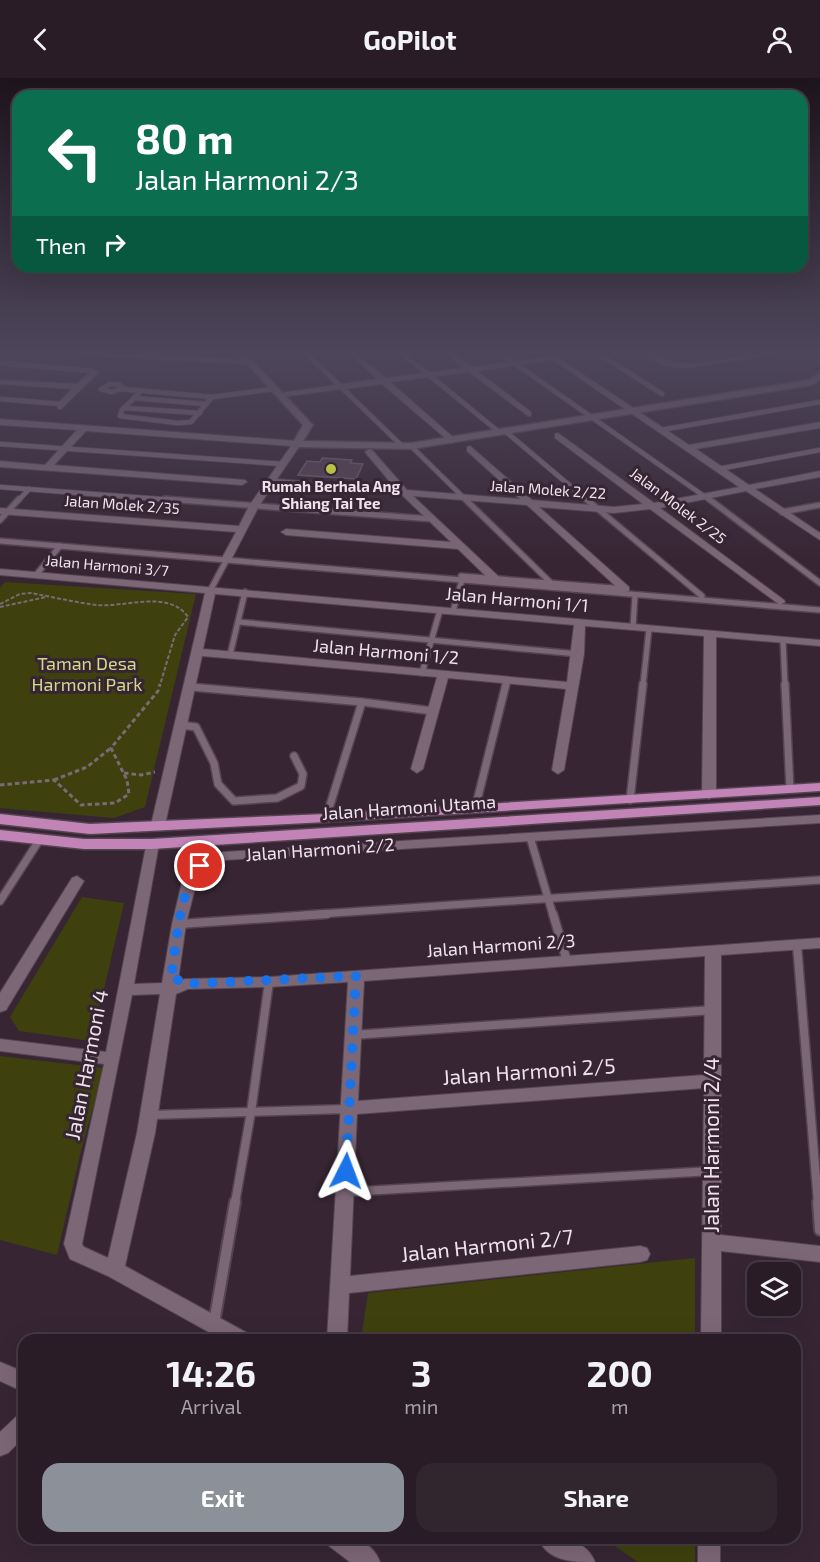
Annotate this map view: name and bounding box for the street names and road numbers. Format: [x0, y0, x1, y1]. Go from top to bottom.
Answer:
street label: Jalan Molek 2/25 [627, 463, 730, 547]
street label: Jalan Molek 2/22 [490, 476, 607, 502]
street label: Jalan Molek 2/35 [64, 491, 180, 517]
street label: Jalan Harmoni 3/7 [45, 551, 170, 579]
street label: Jalan Harmoni 1/1 [445, 582, 589, 616]
street label: Jalan Harmoni 1/2 [312, 634, 460, 668]
street label: Jalan Harmoni Utama [321, 790, 497, 824]
street label: Jalan Harmoni 2/2 [245, 833, 395, 865]
street label: Jalan Harmoni 2/3 [426, 929, 576, 961]
street label: Jalan Harmoni 4 [59, 987, 112, 1142]
street label: Jalan Harmoni 2/5 [441, 1052, 616, 1089]
street label: Jalan Harmoni 2/4 [698, 1057, 723, 1233]
street label: Jalan Harmoni 2/7 [399, 1223, 574, 1266]

